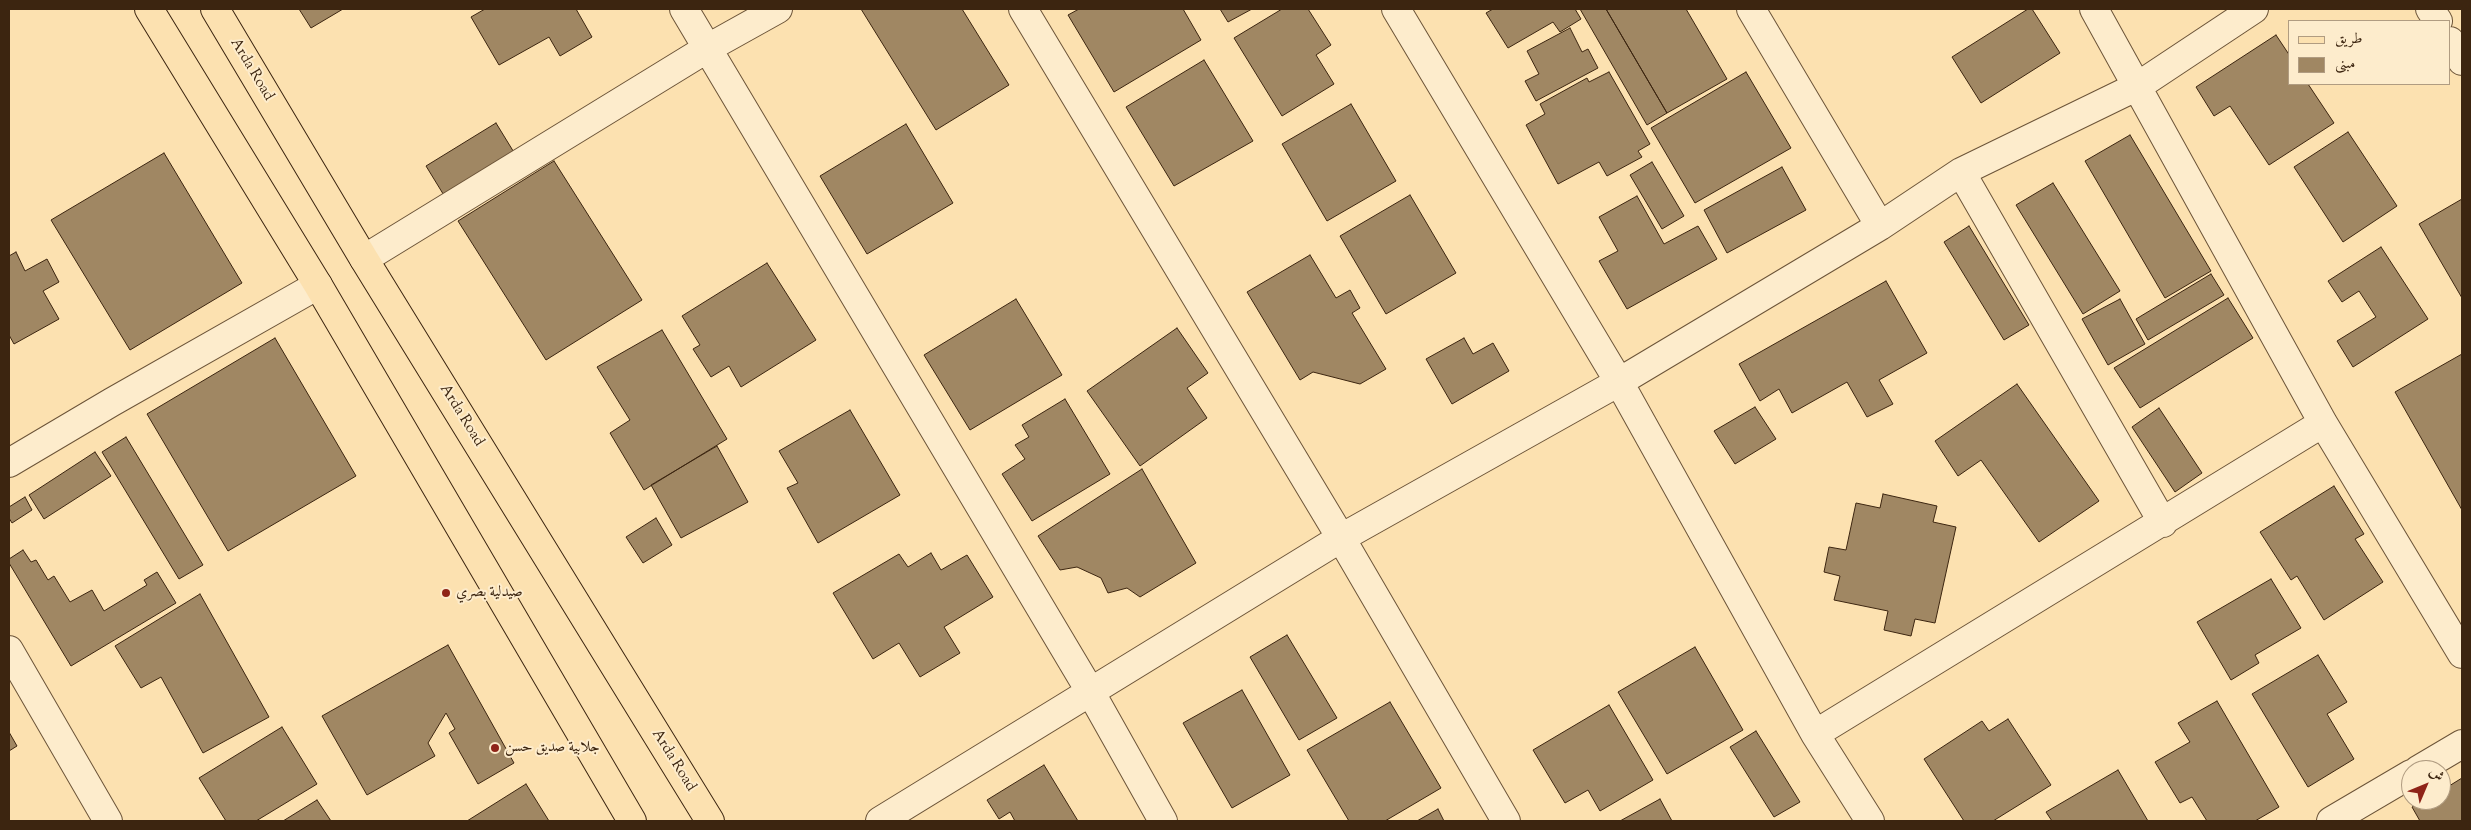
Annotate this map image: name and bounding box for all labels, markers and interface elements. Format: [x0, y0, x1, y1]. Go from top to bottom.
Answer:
legend [2288, 20, 2451, 85]
text: طريق [2335, 29, 2362, 50]
street label: Arda Road [225, 35, 277, 105]
text: مبنى [2335, 54, 2355, 75]
street label: Arda Road [435, 382, 487, 450]
place label: صيدلية بصري [456, 584, 523, 602]
marker: صيدلية بصري [440, 587, 452, 599]
street label: Arda Road [647, 727, 699, 795]
place label: جلابية صديق حسن [505, 739, 600, 757]
marker: جلابية صديق حسن [489, 742, 501, 754]
north arrow [2401, 760, 2451, 810]
text: ش [2424, 763, 2448, 787]

